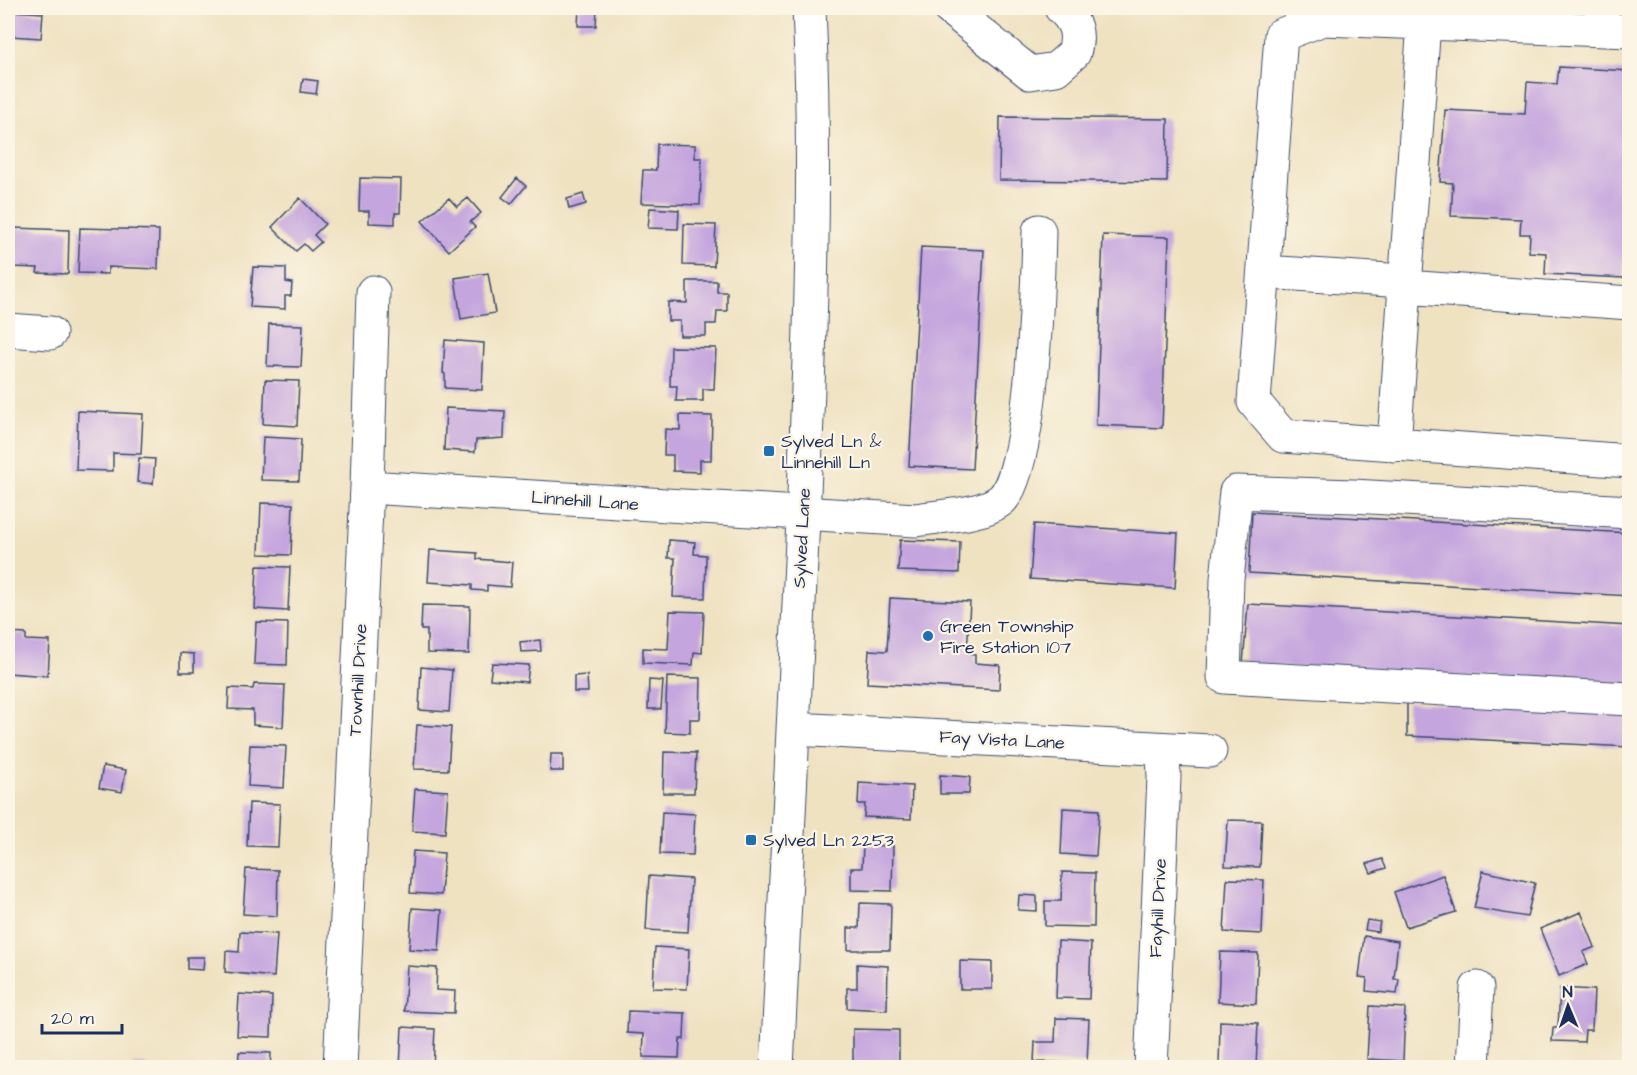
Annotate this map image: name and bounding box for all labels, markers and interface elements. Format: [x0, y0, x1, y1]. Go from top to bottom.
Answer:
place label: Sylved Ln & Linnehill Ln [781, 429, 882, 475]
marker: Sylved Ln & Linnehill Ln [762, 444, 776, 458]
street label: Linnehill Lane [530, 485, 640, 517]
street label: Sylved Lane [787, 487, 818, 589]
place label: Green Township Fire Station 107 [940, 614, 1074, 660]
street label: Townhill Drive [343, 623, 373, 737]
marker: Green Township Fire Station 107 [921, 629, 935, 643]
street label: Fay Vista Lane [938, 724, 1066, 757]
place label: Sylved Ln 2253 [763, 828, 894, 854]
marker: Sylved Ln 2253 [744, 833, 758, 847]
street label: Fayhill Drive [1143, 857, 1174, 958]
north arrow [1538, 976, 1598, 1036]
text: N [1562, 981, 1573, 1003]
scale bar [42, 997, 122, 1035]
text: 20 m [51, 1006, 94, 1031]

